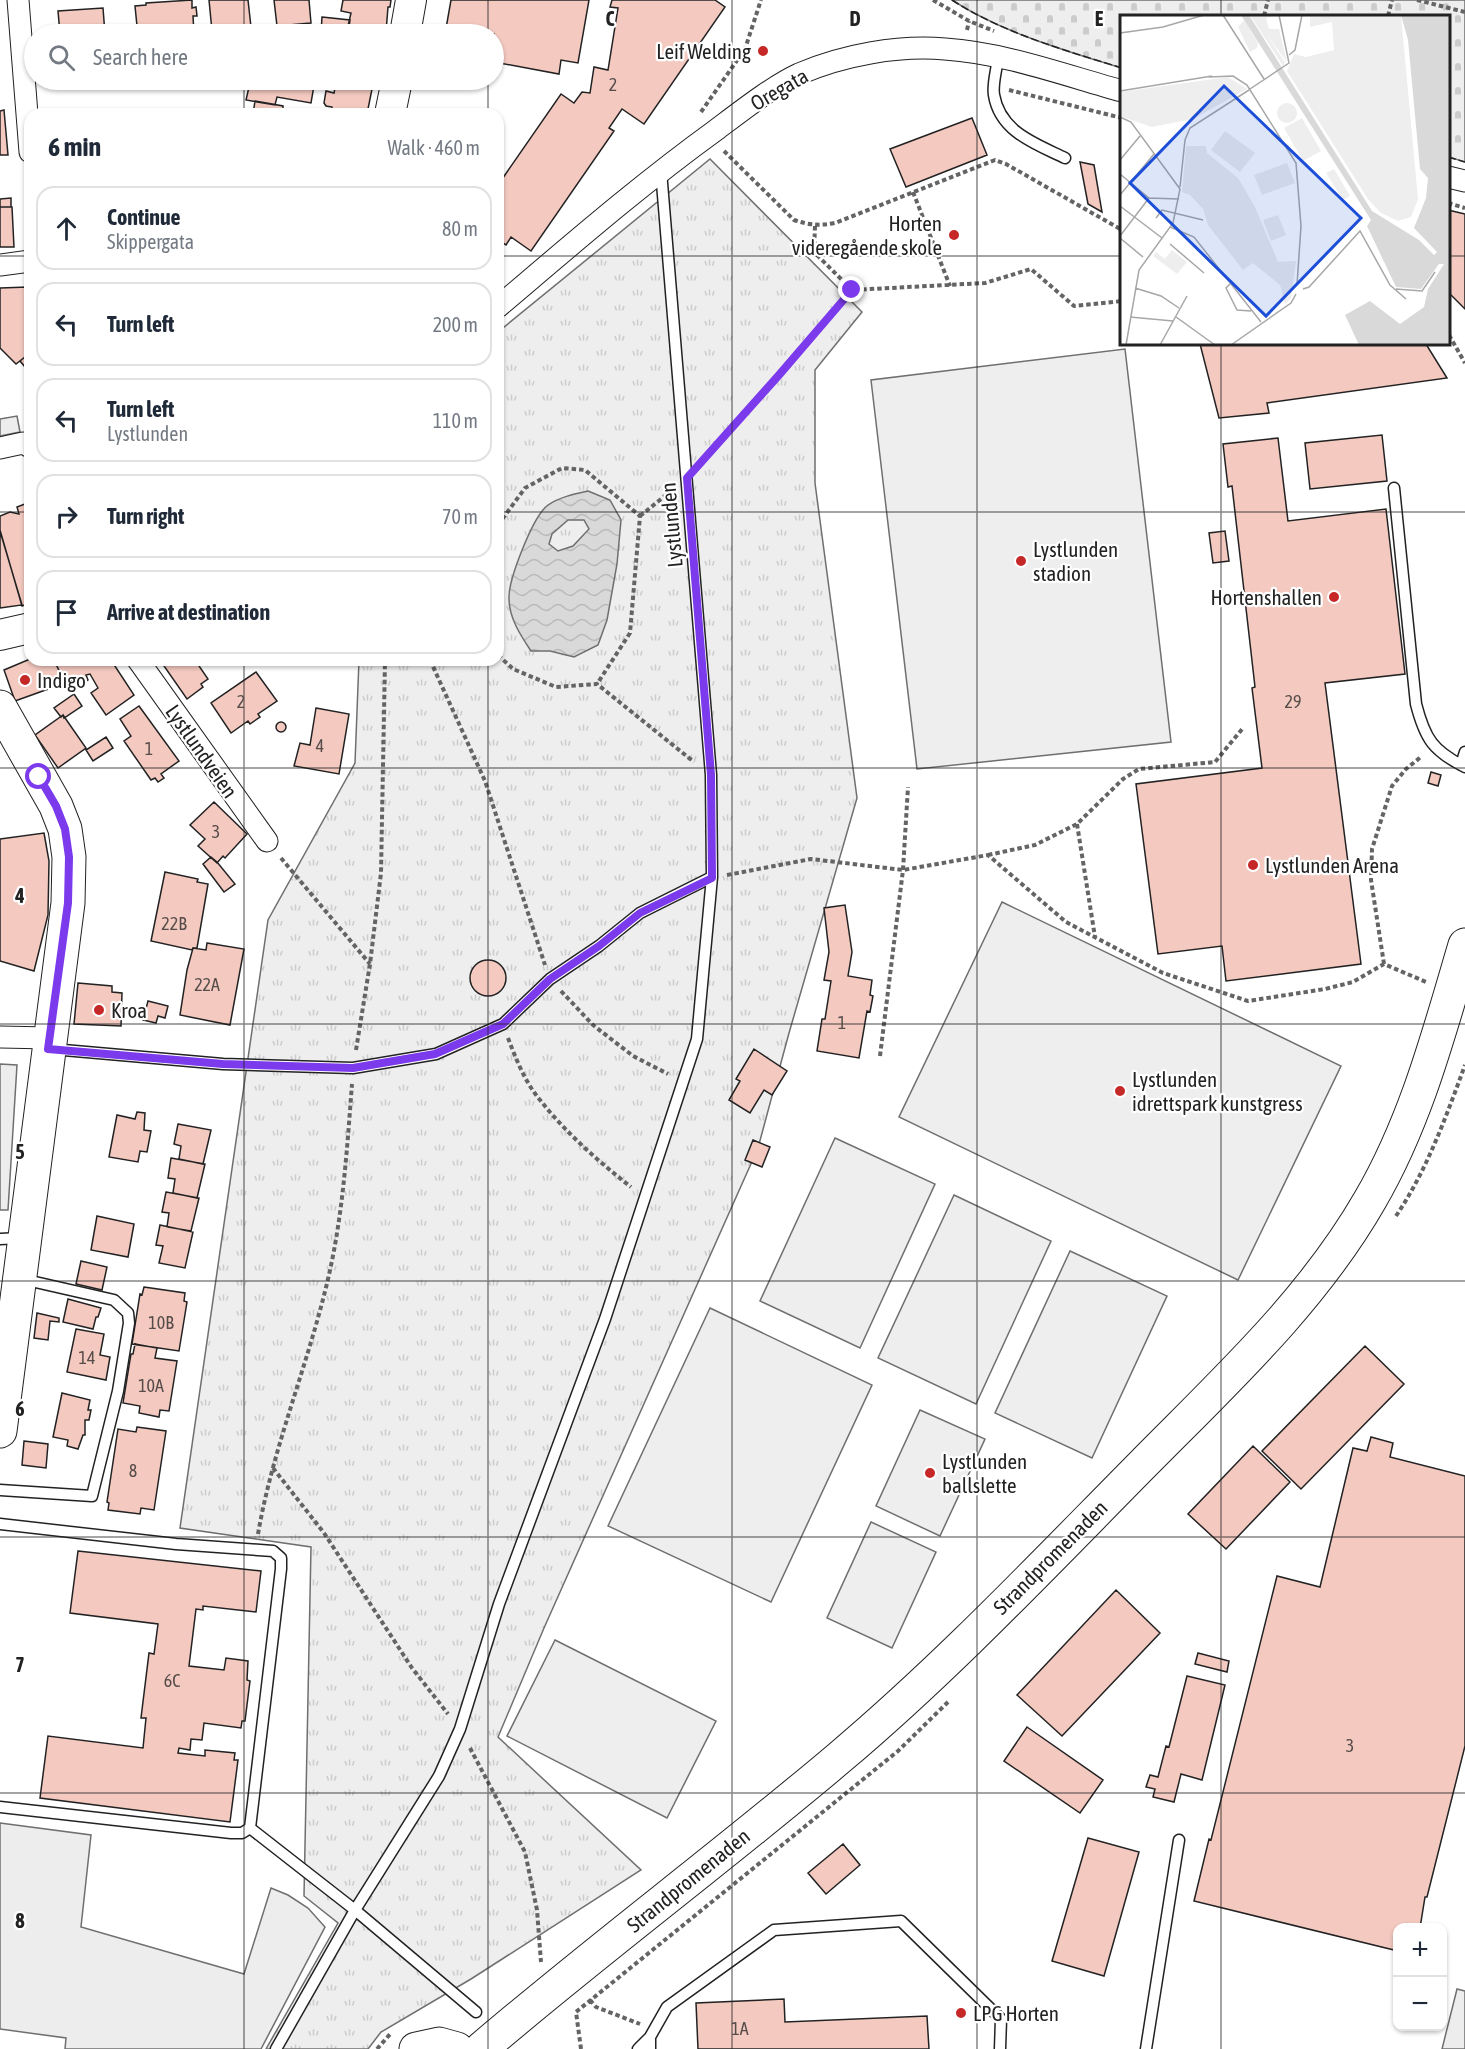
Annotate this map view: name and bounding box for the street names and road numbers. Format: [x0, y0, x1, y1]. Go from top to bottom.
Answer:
street label: Oregata [746, 63, 812, 115]
street label: Lystlunden [655, 482, 687, 568]
street label: Lystlundveien [161, 700, 243, 802]
street label: Strandpromenaden [988, 1495, 1112, 1619]
street label: Strandpromenaden [622, 1823, 754, 1937]

